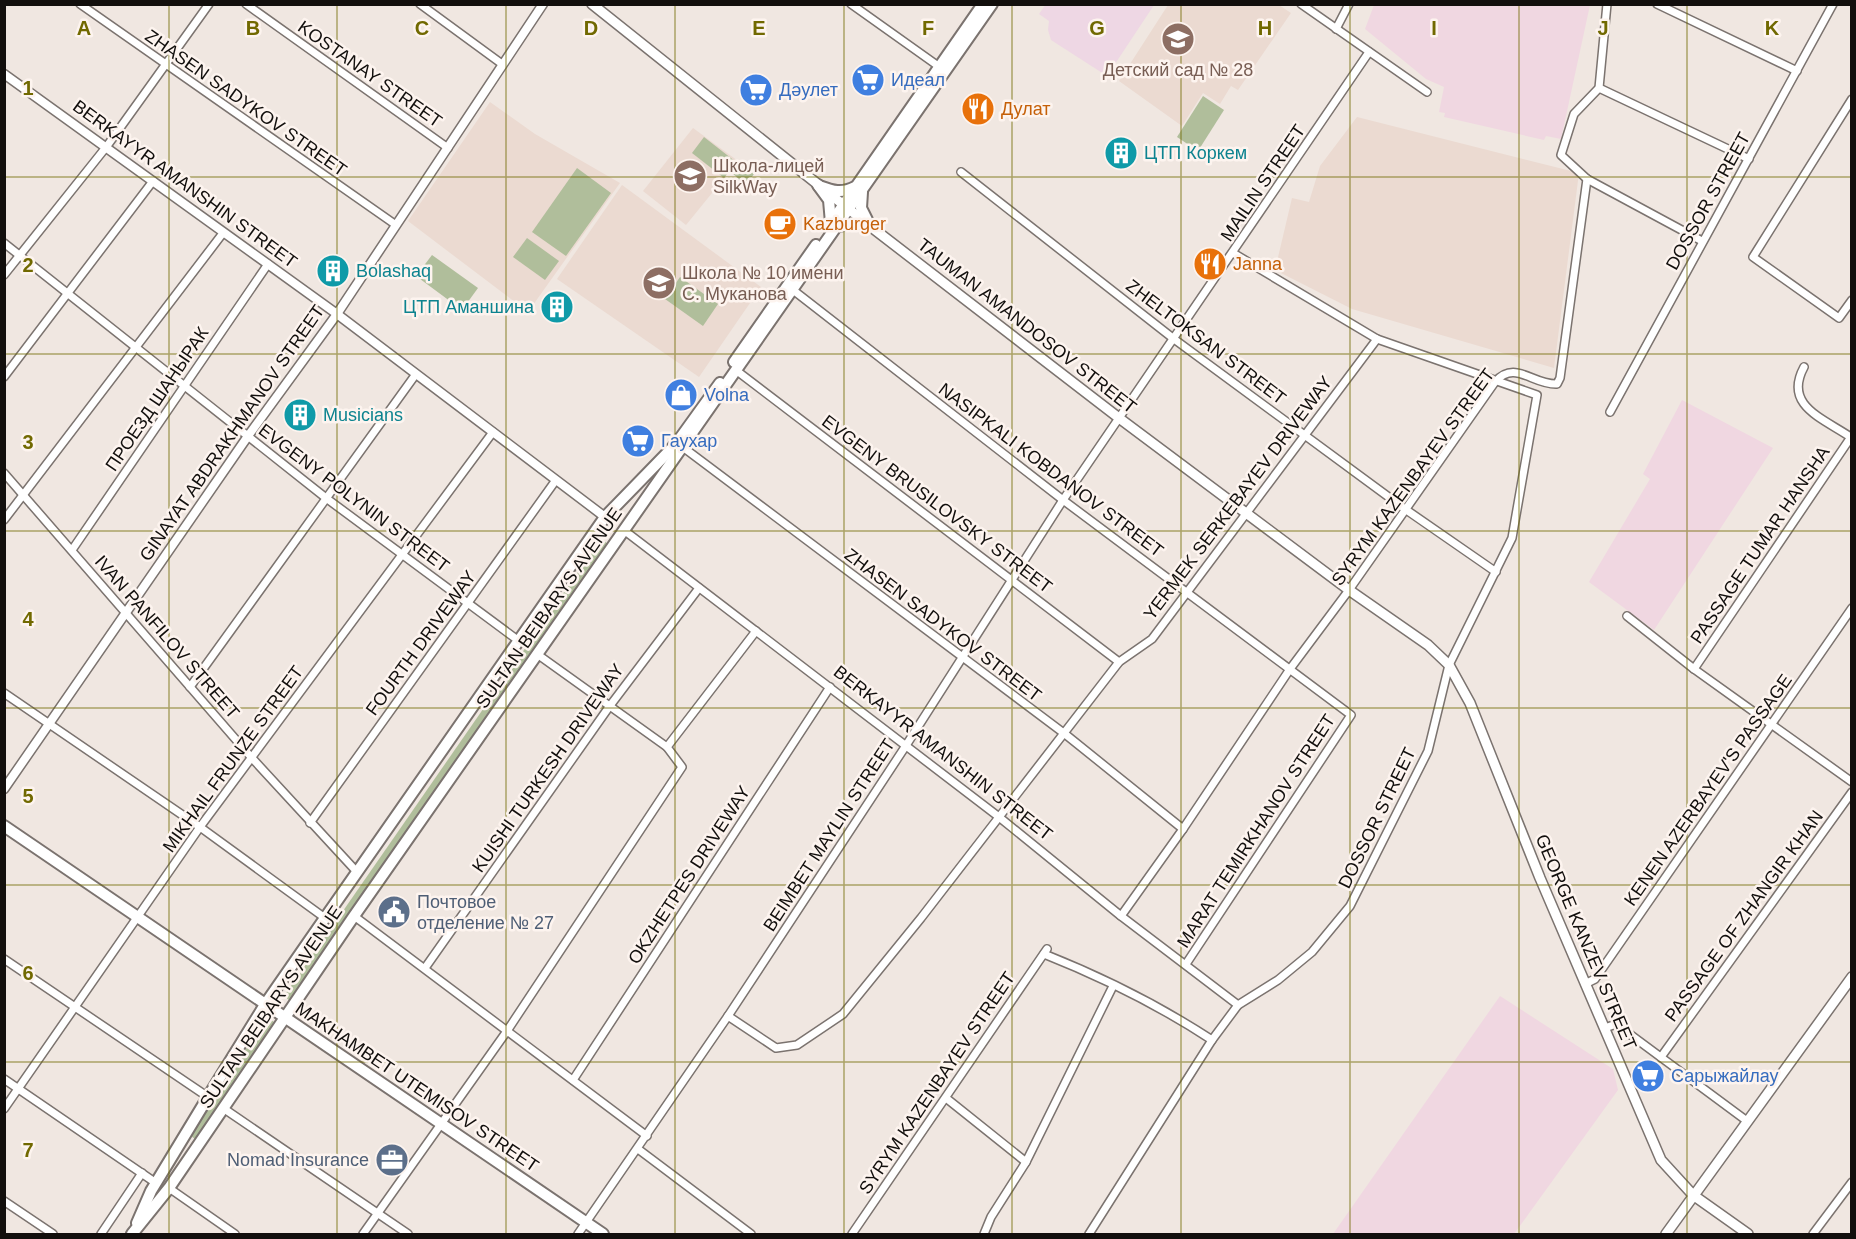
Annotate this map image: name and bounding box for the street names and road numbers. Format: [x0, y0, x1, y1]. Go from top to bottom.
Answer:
street label: KOSTANAY STREET [294, 17, 446, 131]
street label: ZHASEN SADYKOV STREET [142, 26, 350, 180]
street label: BERKAYYR AMANSHIN STREET [69, 96, 301, 272]
street label: MAILIN STREET [1217, 121, 1309, 245]
street label: DOSSOR STREET [1662, 129, 1754, 273]
street label: TAUMAN AMANDOSOV STREET [914, 234, 1140, 418]
street label: ZHELTOKSAN STREET [1122, 276, 1290, 408]
street label: GINAYAT ABDRAKHMANOV STREET [136, 301, 328, 565]
street label: ПРОЕЗД ШАНЫРАК [101, 323, 213, 475]
street label: SYRYM KAZENBAYEV STREET [1327, 365, 1499, 589]
street label: YERMEK SERKEBAYEV DRIVEWAY [1140, 372, 1336, 624]
street label: NASIPKALI KOBDANOV STREET [935, 379, 1167, 561]
street label: EVGENY BRUSILOVSKY STREET [818, 411, 1056, 597]
street label: EVGENY POLYNIN STREET [255, 420, 453, 576]
street label: PASSAGE TUMAR HANSHA [1686, 443, 1834, 647]
street label: SULTAN BEIBARYS AVENUE [472, 504, 626, 712]
street label: ZHASEN SADYKOV STREET [841, 544, 1045, 706]
street label: IVAN PANFILOV STREET [91, 551, 243, 723]
street label: FOURTH DRIVEWAY [362, 567, 480, 719]
street label: KUISHI TURKESH DRIVEWAY [468, 660, 628, 876]
street label: BERKAYYR AMANSHIN STREET [830, 661, 1056, 845]
street label: MIKHAIL FRUNZE STREET [159, 662, 307, 856]
street label: KENEN AZERBAYEV'S PASSAGE [1620, 670, 1796, 910]
street label: MARAT TEMIRKHANOV STREET [1173, 711, 1339, 951]
street label: BEIMBET MAYLIN STREET [759, 735, 899, 935]
street label: DOSSOR STREET [1334, 744, 1420, 892]
street label: OKZHETPES DRIVEWAY [624, 782, 754, 968]
street label: PASSAGE OF ZHANGIR KHAN [1661, 807, 1827, 1025]
street label: GEORGE KANZEV STREET [1531, 831, 1641, 1053]
street label: SULTAN BEIBARYS AVENUE [196, 902, 346, 1112]
street label: SYRYM KAZENBAYEV STREET [855, 968, 1019, 1198]
street label: MAKHAMBET UTEMISOV STREET [292, 998, 542, 1176]

